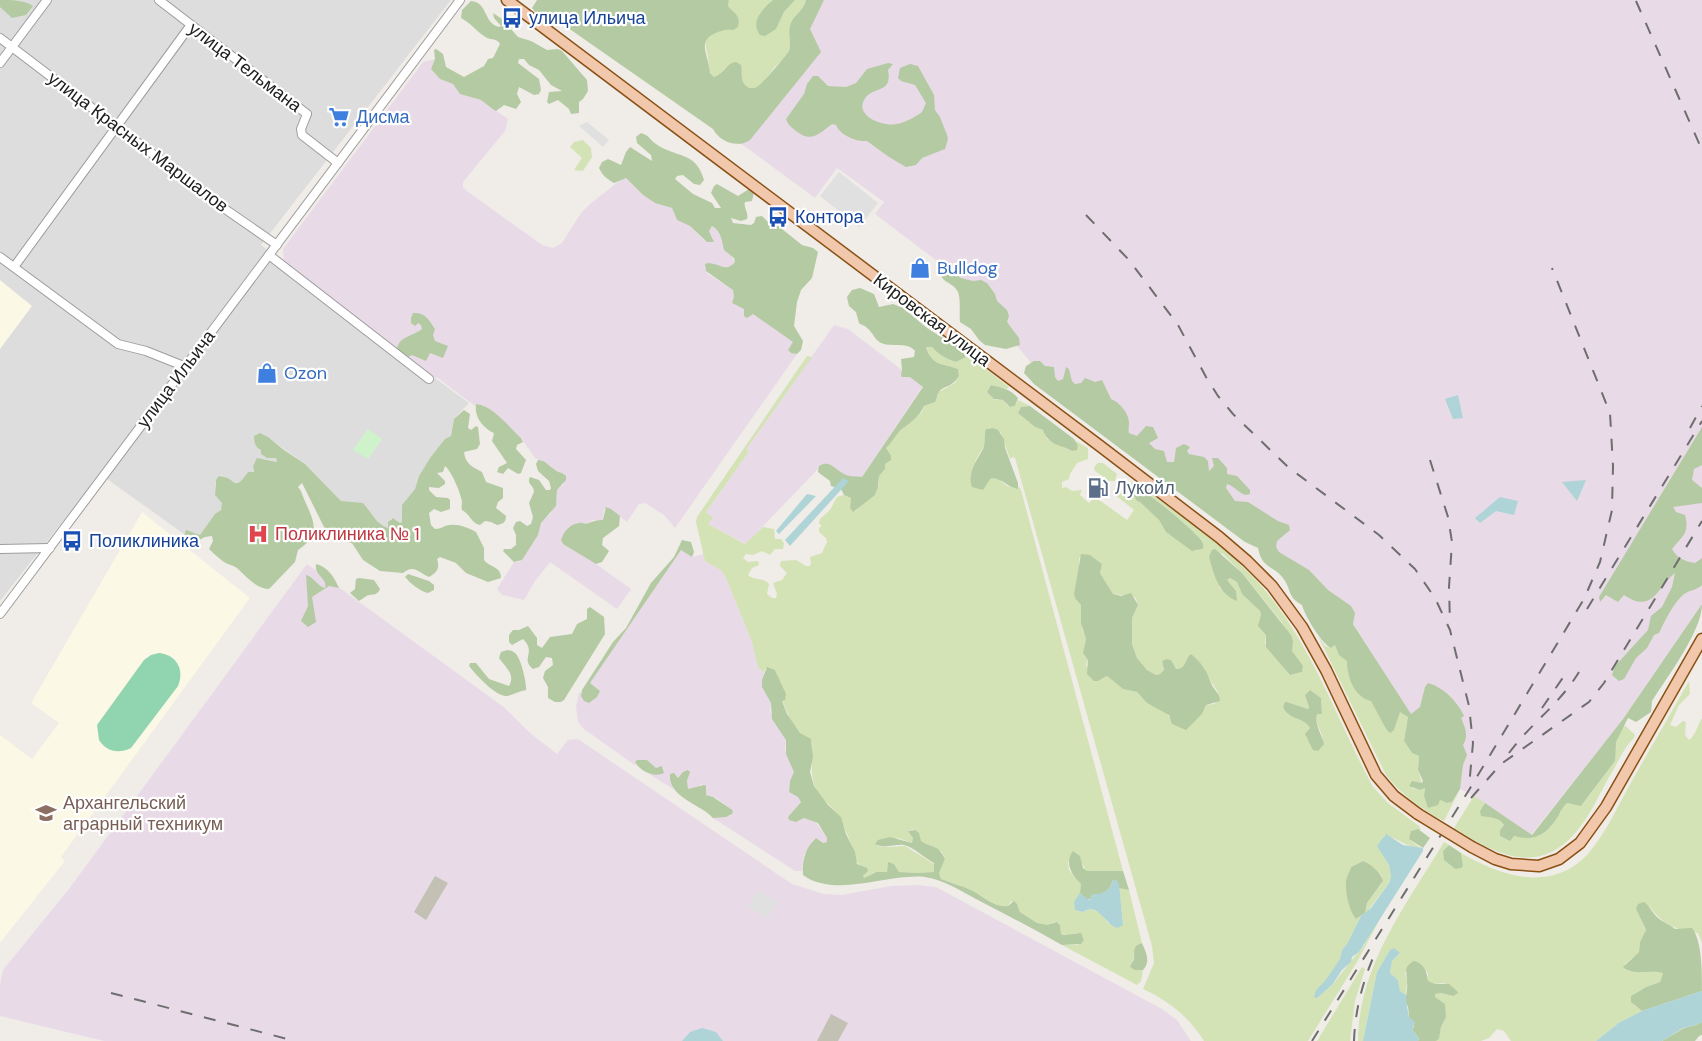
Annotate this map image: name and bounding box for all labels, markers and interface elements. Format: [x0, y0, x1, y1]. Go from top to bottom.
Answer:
bus stop icon: улица Ильича [500, 6, 524, 30]
place label: улица Ильича [529, 6, 647, 30]
street label: улица Тельмана [184, 17, 307, 118]
street label: улица Красных Маршалов [43, 66, 233, 218]
supermarket icon: Дисма [327, 105, 351, 129]
place label: Дисма [356, 105, 411, 129]
bus stop icon: Контора [766, 205, 790, 229]
place label: Контора [795, 205, 865, 229]
shop icon: Bulldog [908, 256, 932, 280]
place label: Bulldog [937, 256, 998, 280]
street label: Кировская улица [868, 268, 996, 373]
street label: улица Ильича [131, 324, 221, 433]
shop icon: Ozon [255, 361, 279, 385]
place label: Ozon [284, 361, 327, 385]
fuel station icon: Лукойл [1086, 476, 1110, 500]
place label: Лукойл [1115, 476, 1175, 500]
hospital icon: Поликлиника № 1 [246, 522, 270, 546]
place label: Поликлиника № 1 [275, 522, 420, 546]
bus stop icon: Поликлиника [60, 529, 84, 553]
place label: Поликлиника [89, 529, 200, 553]
place label: Архангельский аграрный техникум [63, 791, 223, 836]
school or university icon: Архангельский аграрный техникум [34, 801, 58, 825]

